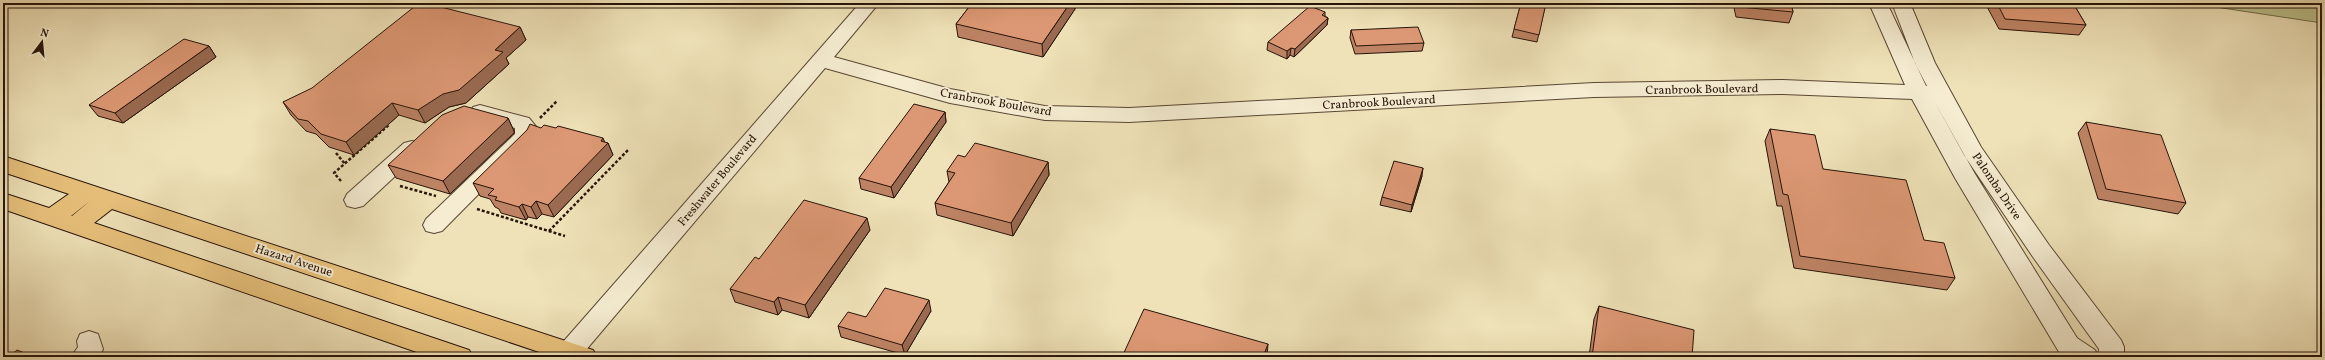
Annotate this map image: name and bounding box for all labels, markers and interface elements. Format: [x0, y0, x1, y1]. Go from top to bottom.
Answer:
north arrow [22, 22, 62, 62]
text: N [38, 26, 50, 42]
street label: Cranbrook Boulevard [1645, 81, 1759, 99]
street label: Cranbrook Boulevard [939, 85, 1053, 121]
street label: Cranbrook Boulevard [1322, 92, 1436, 114]
street label: Freshwater Boulevard [675, 131, 761, 230]
street label: Palomba Drive [1968, 150, 2025, 224]
street label: Hazard Avenue [253, 241, 335, 281]

